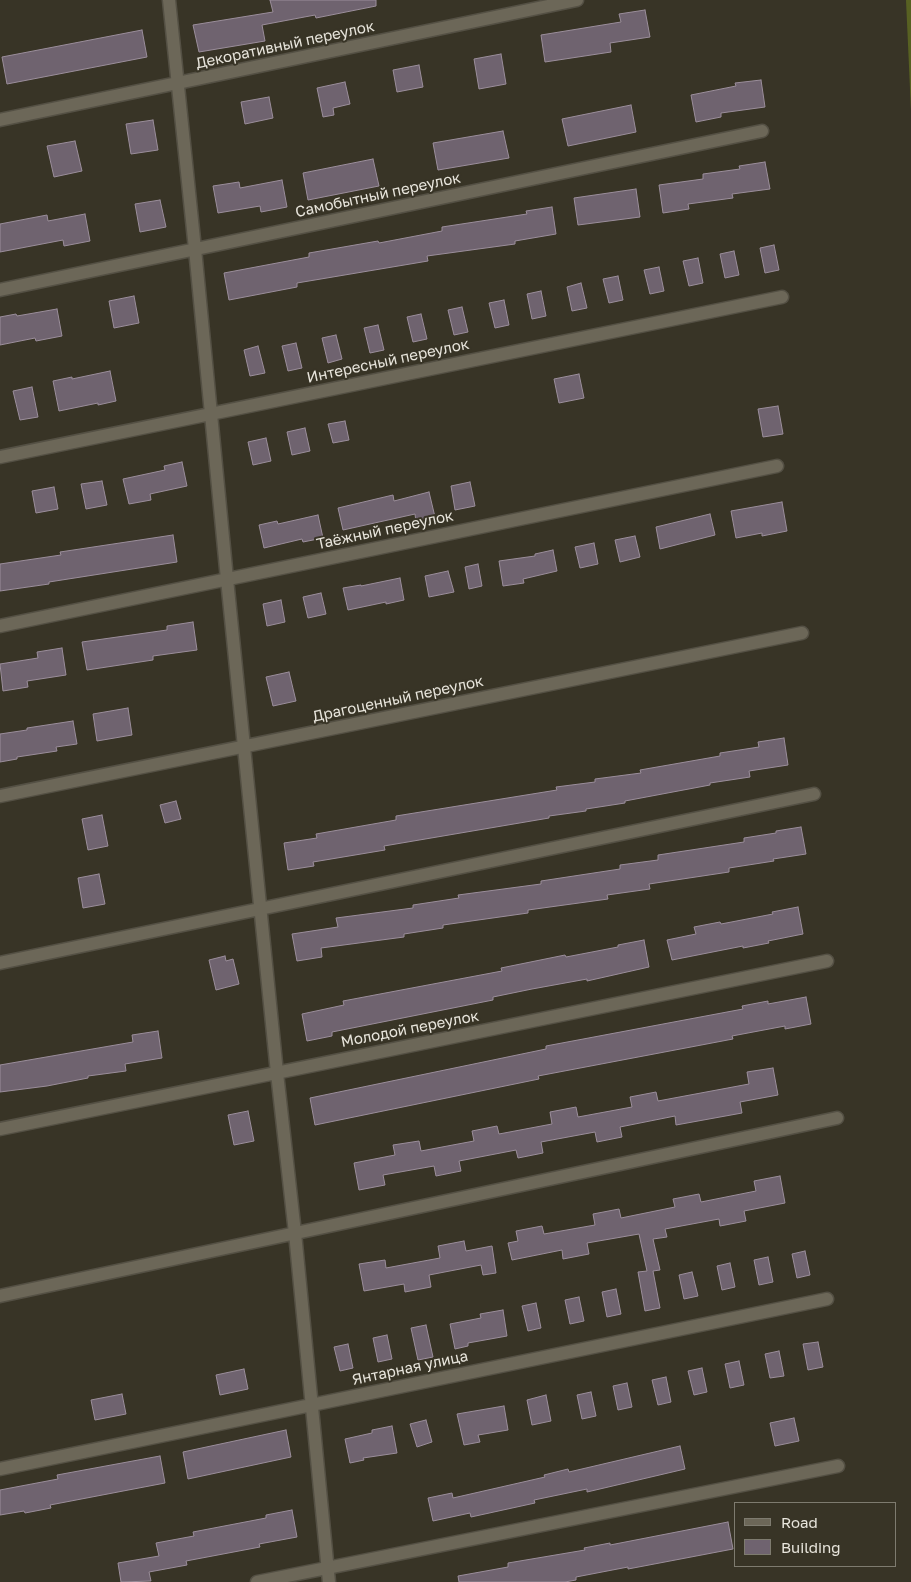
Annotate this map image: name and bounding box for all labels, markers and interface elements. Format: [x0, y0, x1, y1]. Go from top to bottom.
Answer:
street label: Декоративный переулок [194, 17, 376, 73]
street label: Самобытный переулок [294, 169, 462, 221]
street label: Интересный переулок [305, 335, 471, 387]
street label: Таёжный переулок [315, 507, 455, 553]
street label: Драгоценный переулок [311, 672, 485, 726]
street label: Молодой переулок [339, 1007, 481, 1051]
street label: Янтарная улица [350, 1347, 470, 1389]
legend [734, 1502, 896, 1567]
text: Road [781, 1513, 818, 1531]
text: Building [781, 1538, 841, 1556]

